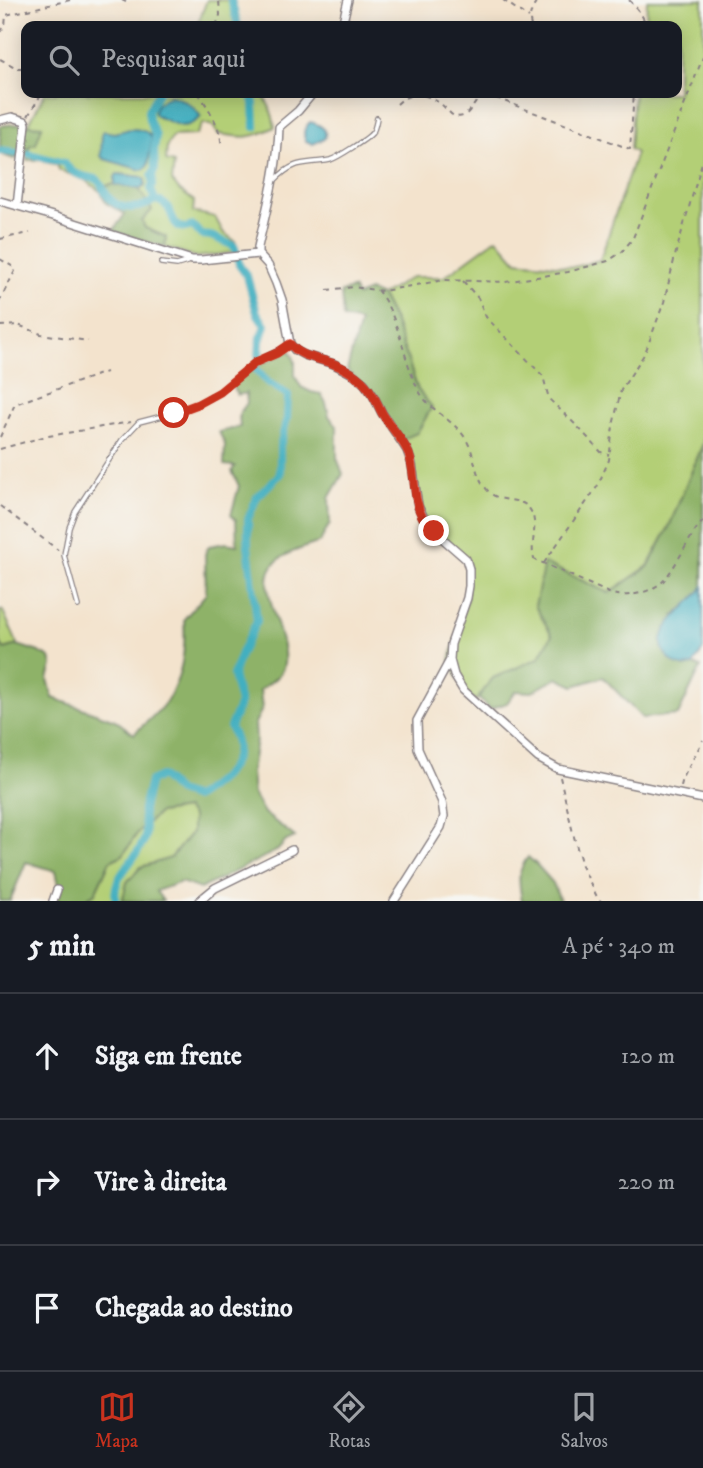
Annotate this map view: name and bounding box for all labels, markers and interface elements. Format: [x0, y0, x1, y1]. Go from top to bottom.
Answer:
search box [21, 21, 682, 98]
icon: search [45, 41, 83, 79]
text: Pesquisar aqui [101, 43, 245, 76]
route start [158, 397, 189, 428]
route end [418, 515, 449, 546]
text: 5 min [28, 928, 95, 965]
text: A pé · 340 m [563, 932, 675, 961]
icon: ahead [28, 1037, 66, 1075]
text: Siga em frente [95, 1040, 242, 1073]
text: 120 m [621, 1042, 675, 1071]
icon: right [28, 1163, 66, 1201]
text: Vire à direita [95, 1166, 227, 1199]
text: 220 m [618, 1168, 675, 1197]
icon: arrive [28, 1289, 66, 1327]
text: Chegada ao destino [95, 1292, 293, 1325]
tab: Mapa [95, 1388, 138, 1453]
tab: Rotas [328, 1388, 370, 1453]
tab: Salvos [561, 1388, 608, 1453]

